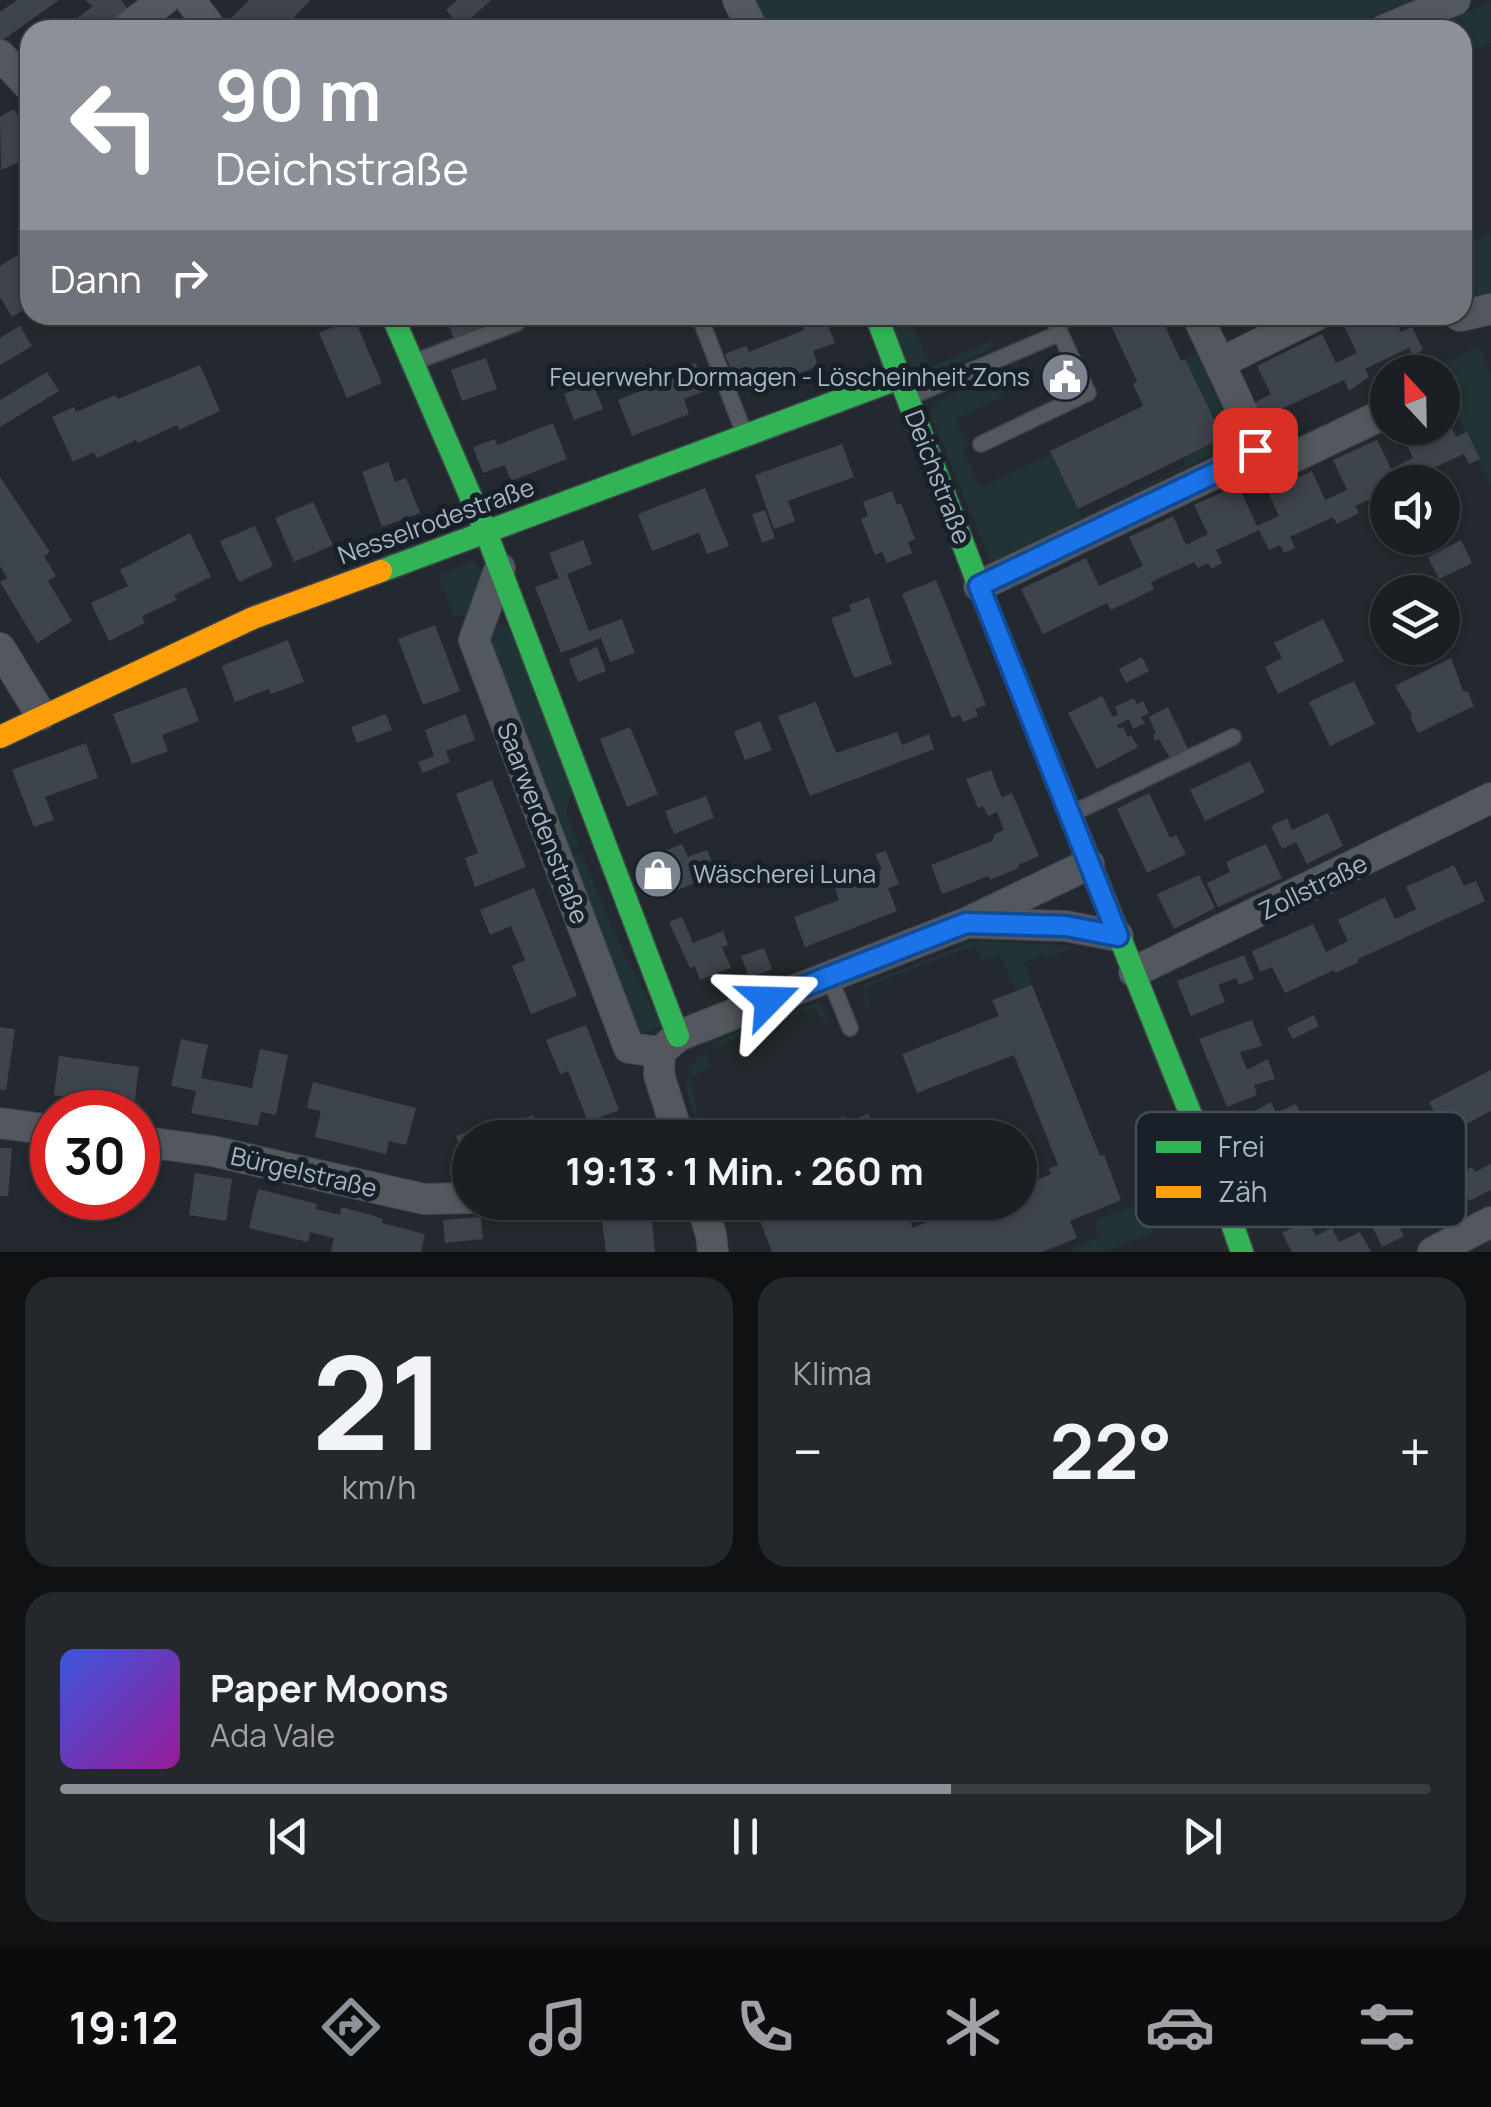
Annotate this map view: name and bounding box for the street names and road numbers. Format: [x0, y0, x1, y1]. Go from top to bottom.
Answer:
street label: Deichstraße [897, 405, 980, 549]
street label: Nesselrodestraße [333, 469, 539, 572]
street label: Saarwerdenstraße [489, 717, 598, 929]
street label: Zollstraße [1253, 845, 1373, 928]
street label: Bürgelstraße [228, 1138, 381, 1205]

